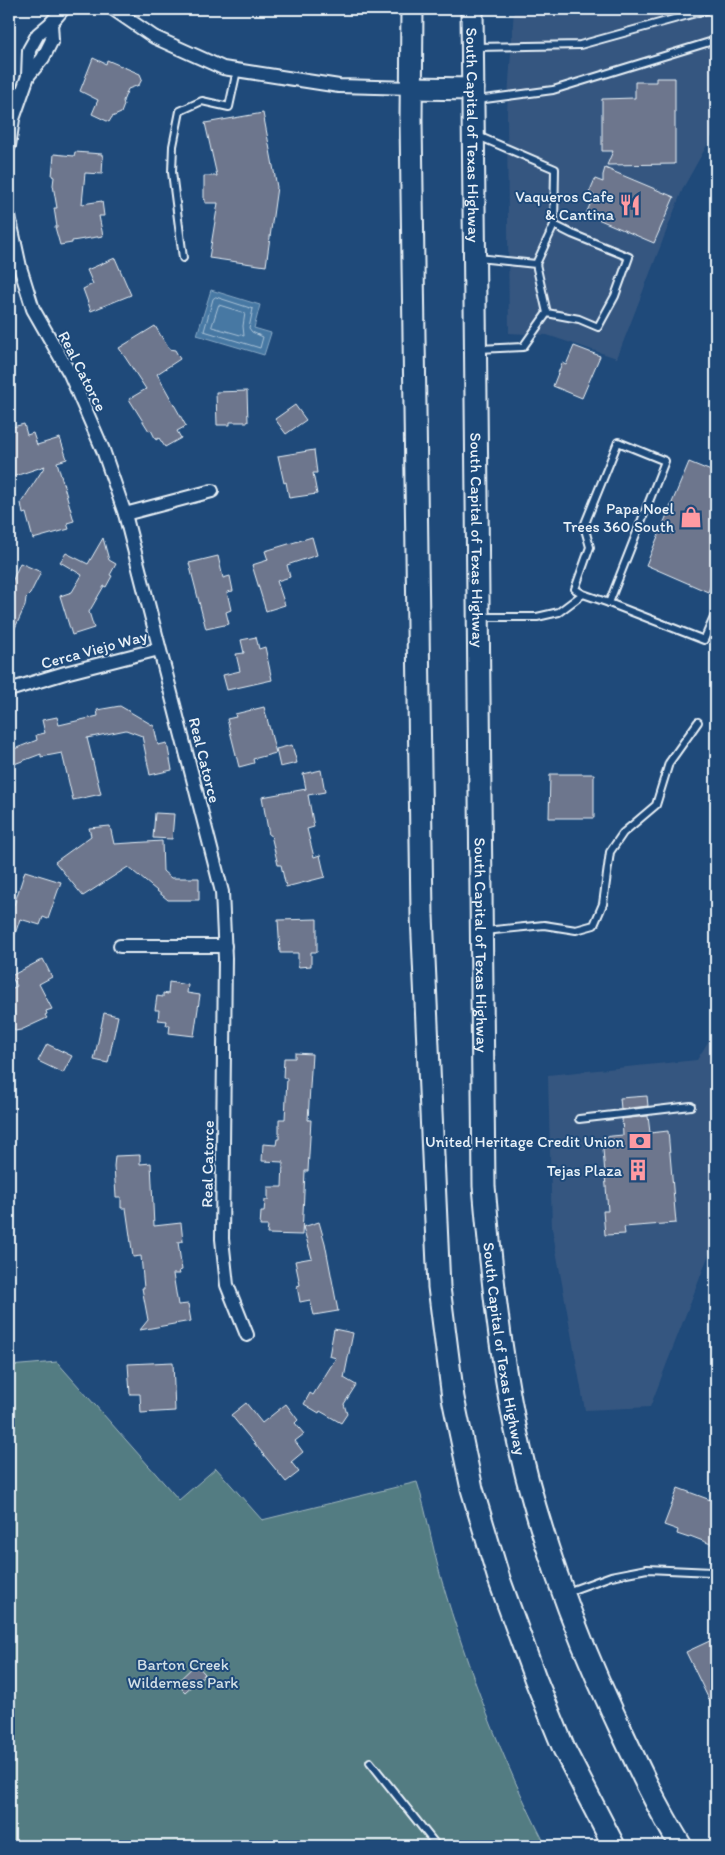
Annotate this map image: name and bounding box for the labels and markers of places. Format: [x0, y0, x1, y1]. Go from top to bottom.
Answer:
place label: Vaqueros Cafe & Cantina [515, 187, 615, 224]
restaurant icon: Vaqueros Cafe & Cantina [617, 192, 643, 218]
place label: Papa Noel Trees 360 South [563, 499, 674, 536]
shop icon: Papa Noel Trees 360 South [678, 504, 704, 530]
bank icon: United Heritage Credit Union [627, 1128, 653, 1154]
place label: United Heritage Credit Union [425, 1132, 624, 1151]
building icon: Tejas Plaza [625, 1157, 651, 1183]
place label: Tejas Plaza [547, 1161, 623, 1180]

